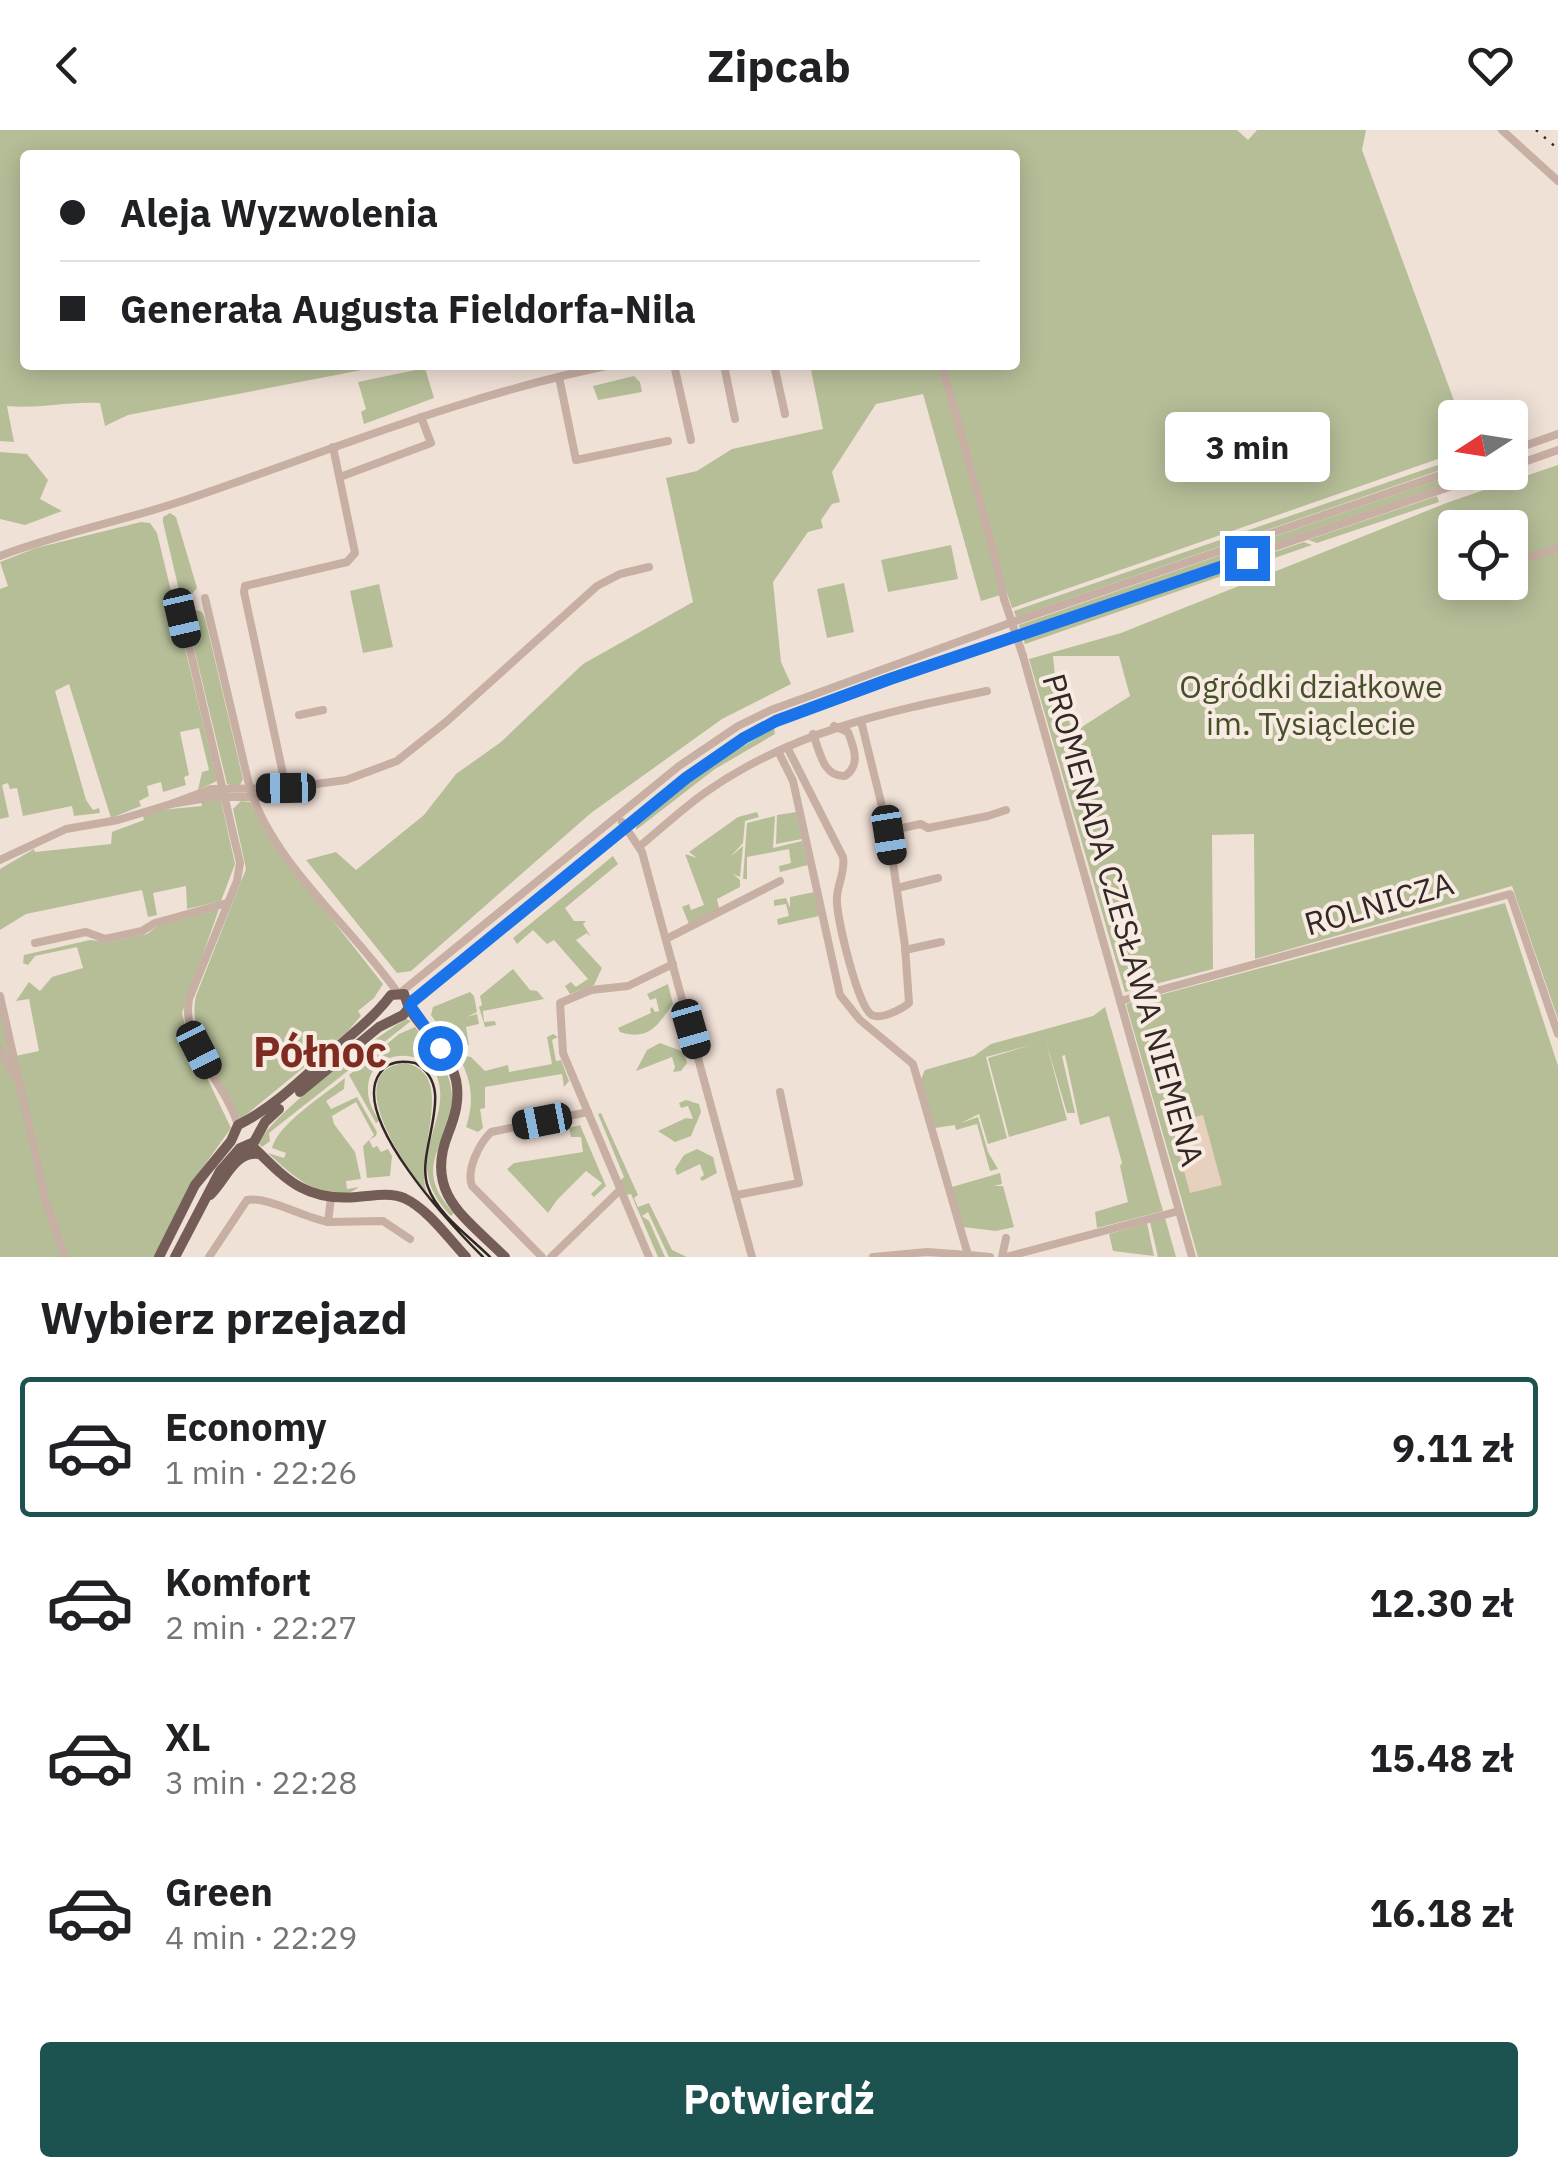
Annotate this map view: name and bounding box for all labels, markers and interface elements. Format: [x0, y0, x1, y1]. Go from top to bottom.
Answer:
text: Zipcab [707, 36, 851, 94]
icon: back [40, 38, 95, 93]
icon: heart [1463, 38, 1518, 93]
text: Aleja Wyzwolenia [120, 188, 438, 237]
text: Generała Augusta Fieldorfa-Nila [120, 284, 696, 333]
north arrow [1438, 400, 1528, 490]
map controls [1438, 400, 1528, 600]
callout: 3 min [1164, 413, 1330, 483]
text: 3 min [1206, 426, 1289, 468]
button: locate [1438, 510, 1528, 600]
route end [1225, 536, 1270, 581]
car [161, 585, 203, 651]
park label: Ogródki działkowe im. Tysiąclecie [1179, 665, 1443, 744]
street label: PROMENADA CZESŁAWA NIEMENA [1033, 669, 1214, 1171]
car [256, 772, 316, 804]
car [869, 803, 909, 867]
street label: ROLNICZA [1299, 862, 1458, 944]
car [668, 996, 714, 1062]
car [172, 1016, 226, 1084]
district label: Północ [253, 1024, 387, 1079]
route start [418, 1026, 463, 1071]
car [510, 1101, 574, 1141]
text: Wybierz przejazd [40, 1288, 408, 1346]
icon: car [45, 1402, 135, 1492]
text: Economy [165, 1402, 327, 1451]
text: 9.11 zł [1392, 1423, 1513, 1472]
text: 1 min · 22:26 [165, 1451, 358, 1493]
icon: car [45, 1557, 135, 1647]
text: Komfort [165, 1557, 311, 1606]
text: 12.30 zł [1369, 1578, 1513, 1627]
text: 2 min · 22:27 [165, 1606, 358, 1648]
icon: car [45, 1712, 135, 1802]
text: XL [165, 1712, 211, 1761]
text: 15.48 zł [1369, 1733, 1513, 1782]
text: 3 min · 22:28 [165, 1761, 358, 1803]
icon: car [45, 1867, 135, 1957]
text: Green [165, 1867, 273, 1916]
text: 16.18 zł [1369, 1888, 1513, 1937]
text: 4 min · 22:29 [165, 1916, 358, 1958]
button: Potwierdź [40, 2042, 1518, 2157]

